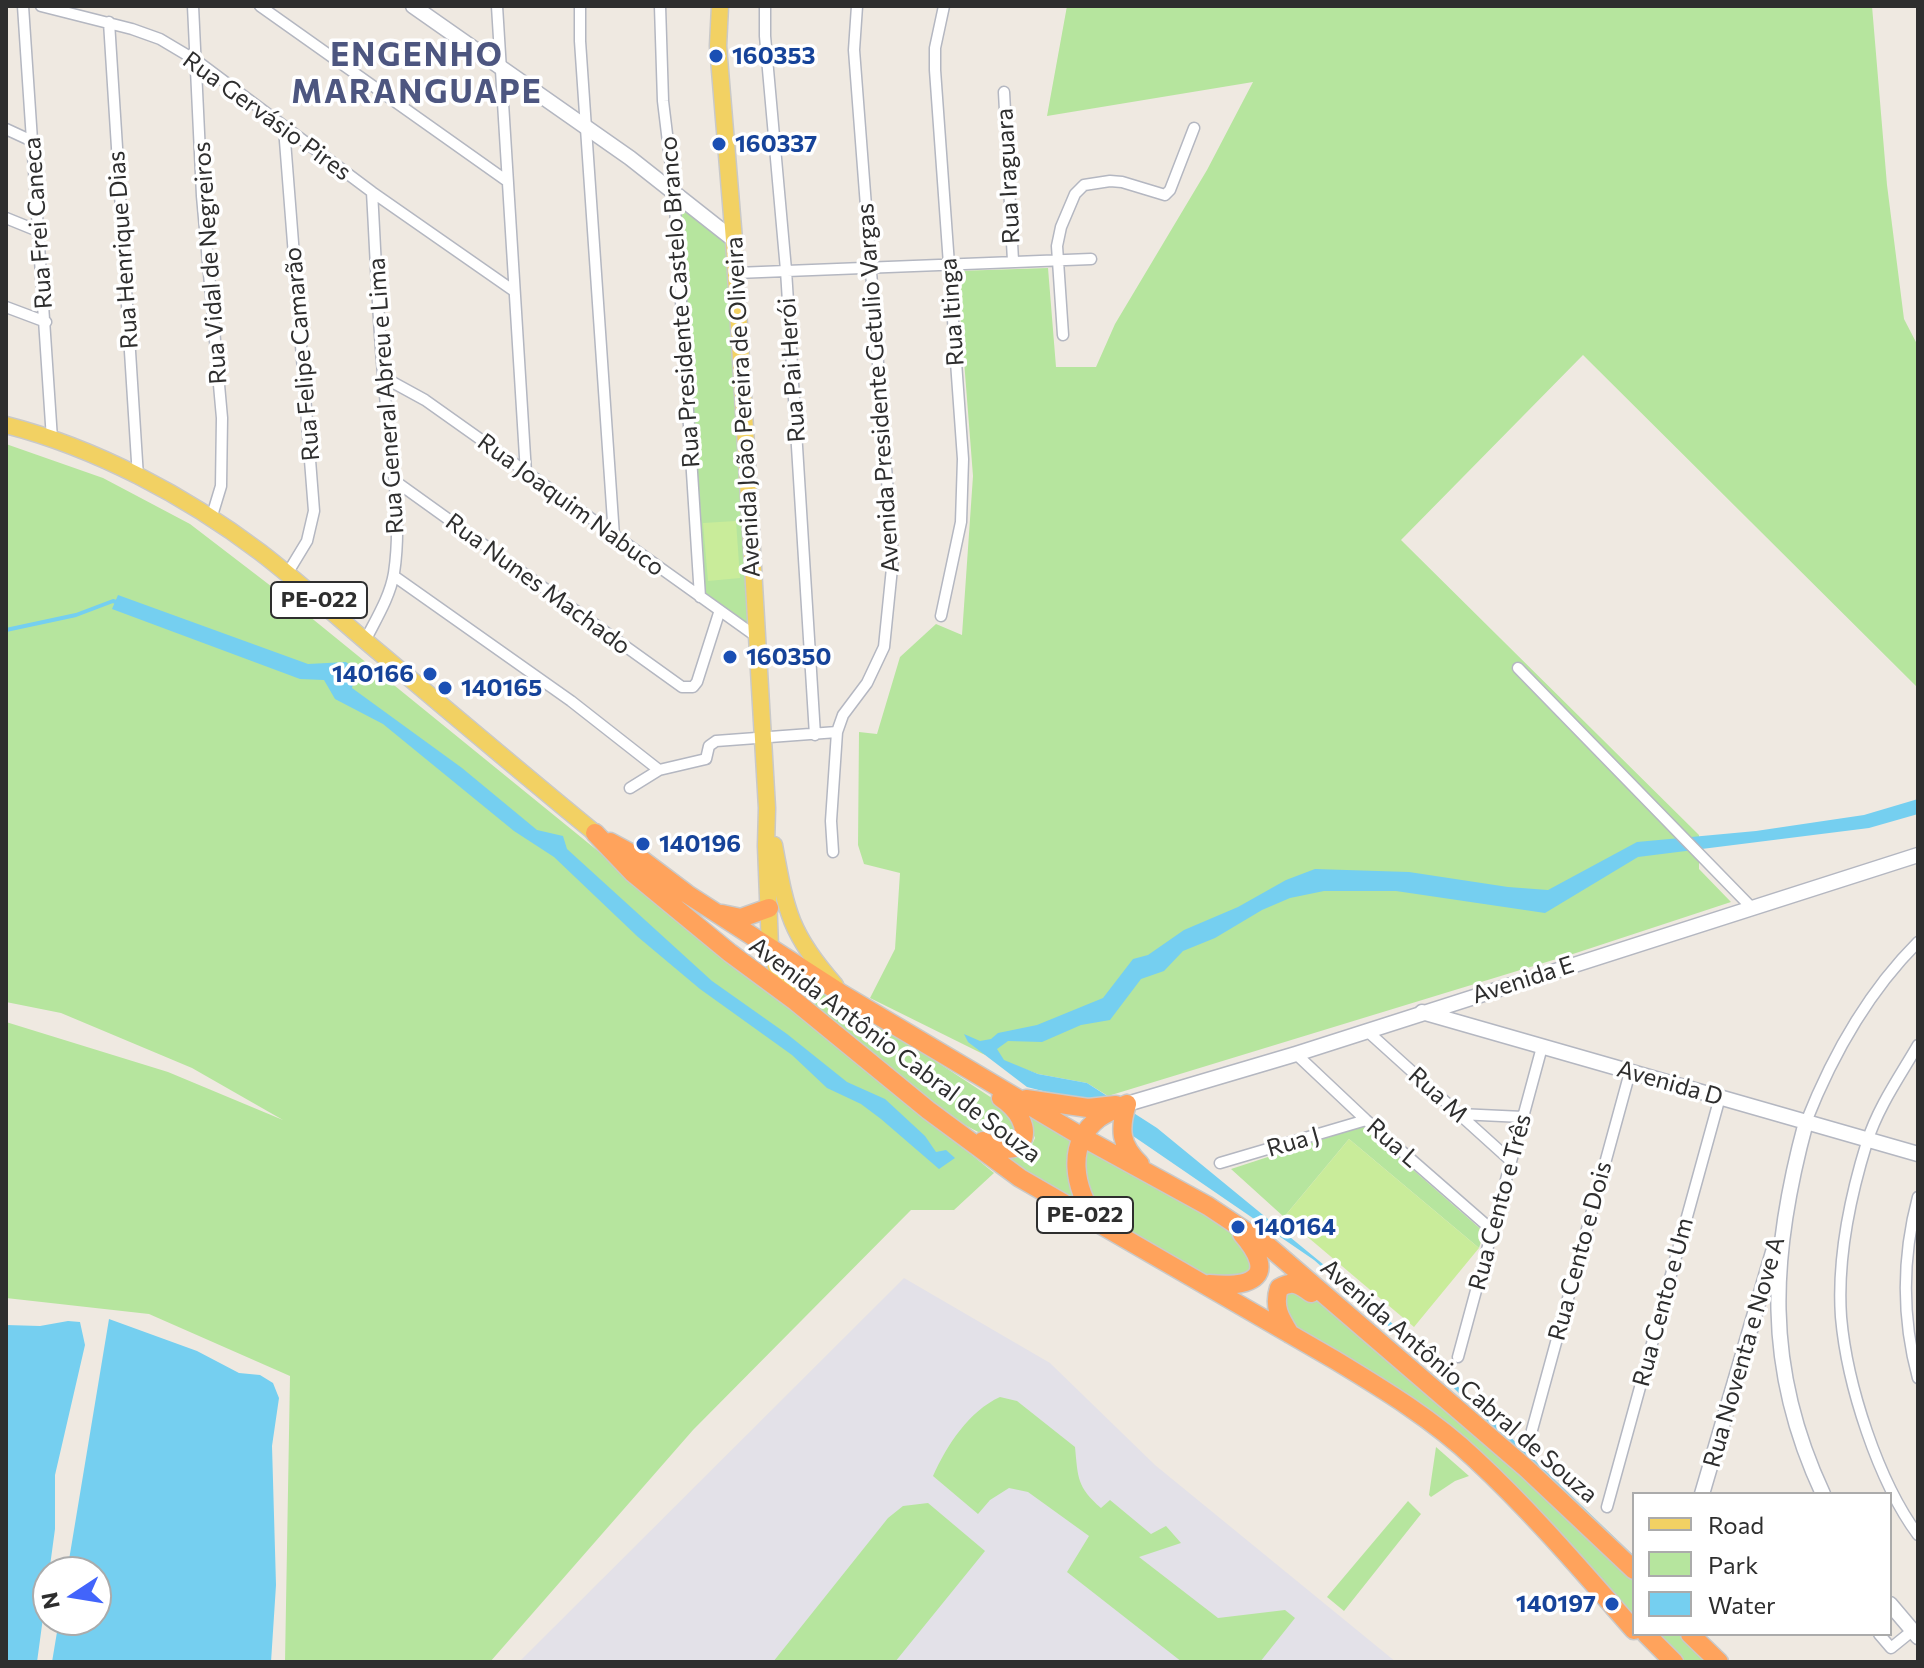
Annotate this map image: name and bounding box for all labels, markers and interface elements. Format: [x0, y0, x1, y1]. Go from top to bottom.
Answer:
district label: ENGENHO MARANGUAPE [291, 36, 543, 111]
place label: 160353 [732, 42, 815, 70]
street label: Rua Gervásio Pires [177, 45, 357, 187]
marker: 160353 [707, 47, 725, 65]
street label: Rua Iraguara [990, 107, 1026, 245]
place label: 160337 [735, 130, 817, 158]
street label: Rua Presidente Castelo Branco [654, 135, 706, 469]
marker: 160337 [710, 135, 728, 153]
street label: Rua Frei Caneca [18, 136, 58, 310]
street label: Rua Vidal de Negreiros [187, 141, 233, 385]
street label: Rua Henrique Dias [102, 150, 144, 350]
street label: Avenida Presidente Getulio Vargas [851, 202, 905, 574]
street label: Avenida João Pereira de Oliveira [720, 236, 766, 578]
street label: Rua Felipe Camarão [278, 246, 326, 462]
street label: Rua General Abreu e Lima [362, 257, 410, 535]
street label: Rua Itinga [934, 257, 970, 367]
street label: Rua Pai Herói [773, 297, 811, 443]
street label: Rua Joaquim Nabuco [472, 428, 670, 582]
street label: Rua Nunes Machado [440, 507, 636, 661]
road number: PE-022 [271, 582, 367, 618]
place label: 160350 [746, 643, 831, 671]
marker: 160350 [721, 648, 739, 666]
place label: 140166 [332, 660, 414, 688]
marker: 140166 [421, 665, 439, 683]
place label: 140165 [461, 674, 542, 702]
marker: 140165 [436, 679, 454, 697]
place label: 140196 [659, 830, 741, 858]
marker: 140196 [634, 835, 652, 853]
street label: Avenida Antônio Cabral de Souza [744, 931, 1046, 1169]
street label: Avenida E [1468, 950, 1578, 1010]
street label: Avenida D [1614, 1054, 1726, 1112]
street label: Rua M [1403, 1061, 1473, 1129]
street label: Rua Cento e Três [1463, 1111, 1537, 1293]
street label: Rua L [1361, 1112, 1425, 1174]
street label: Rua J [1263, 1121, 1323, 1163]
street label: Rua Cento e Dois [1542, 1158, 1618, 1344]
road number: PE-022 [1037, 1197, 1133, 1233]
place label: 140164 [1254, 1213, 1336, 1241]
street label: Rua Cento e Um [1627, 1214, 1699, 1390]
marker: 140164 [1229, 1218, 1247, 1236]
street label: Rua Noventa e Nove A [1697, 1233, 1791, 1471]
street label: Avenida Antônio Cabral de Souza [1315, 1253, 1603, 1509]
legend [1632, 1492, 1892, 1636]
text: Road [1708, 1510, 1764, 1539]
text: Park [1708, 1550, 1758, 1579]
north arrow [32, 1556, 112, 1636]
text: N [35, 1590, 65, 1612]
place label: 140197 [1516, 1590, 1596, 1618]
text: Water [1708, 1590, 1776, 1619]
marker: 140197 [1603, 1595, 1621, 1613]

